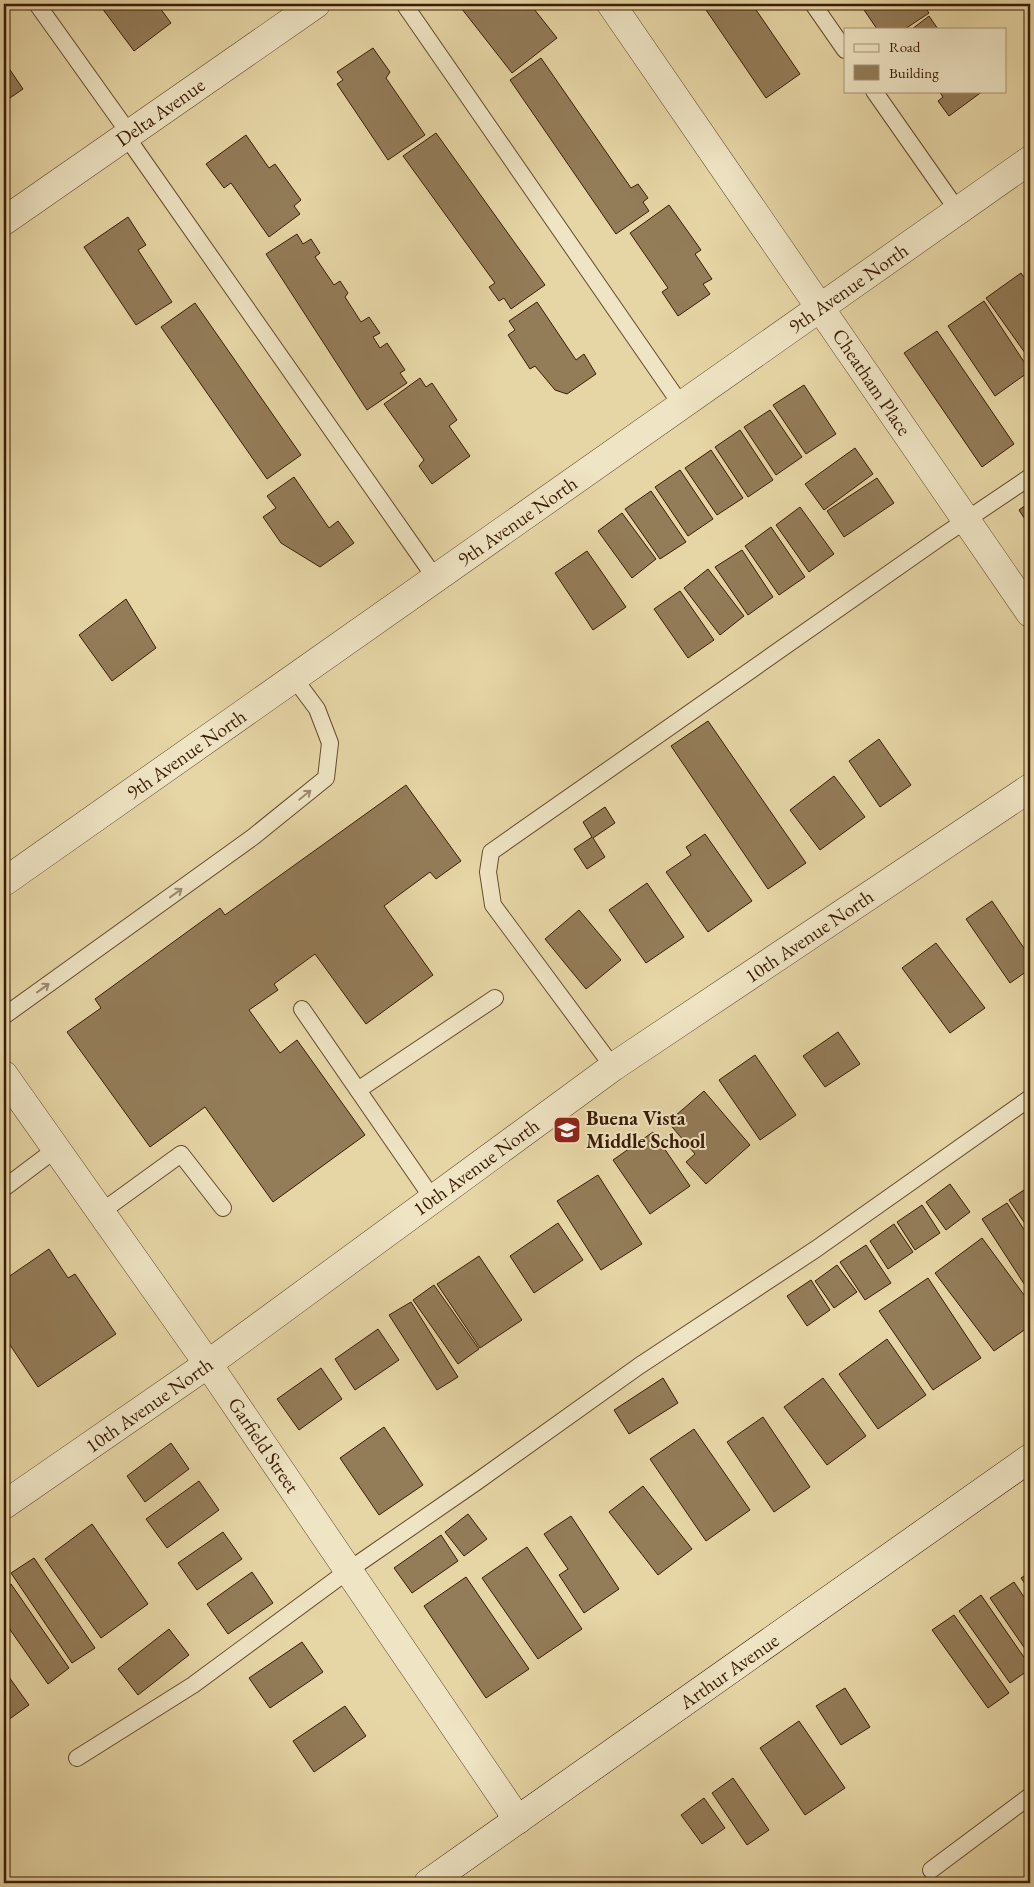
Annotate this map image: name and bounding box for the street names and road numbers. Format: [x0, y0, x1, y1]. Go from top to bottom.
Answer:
street label: Delta Avenue [110, 72, 210, 152]
street label: 9th Avenue North [783, 237, 913, 339]
street label: Cheatham Place [827, 323, 917, 441]
street label: 9th Avenue North [452, 470, 582, 572]
street label: 9th Avenue North [121, 703, 251, 805]
street label: 10th Avenue North [739, 883, 879, 989]
street label: 10th Avenue North [408, 1112, 544, 1222]
street label: 10th Avenue North [80, 1351, 218, 1459]
street label: Garfield Street [222, 1392, 306, 1499]
street label: Arthur Avenue [673, 1627, 784, 1715]

